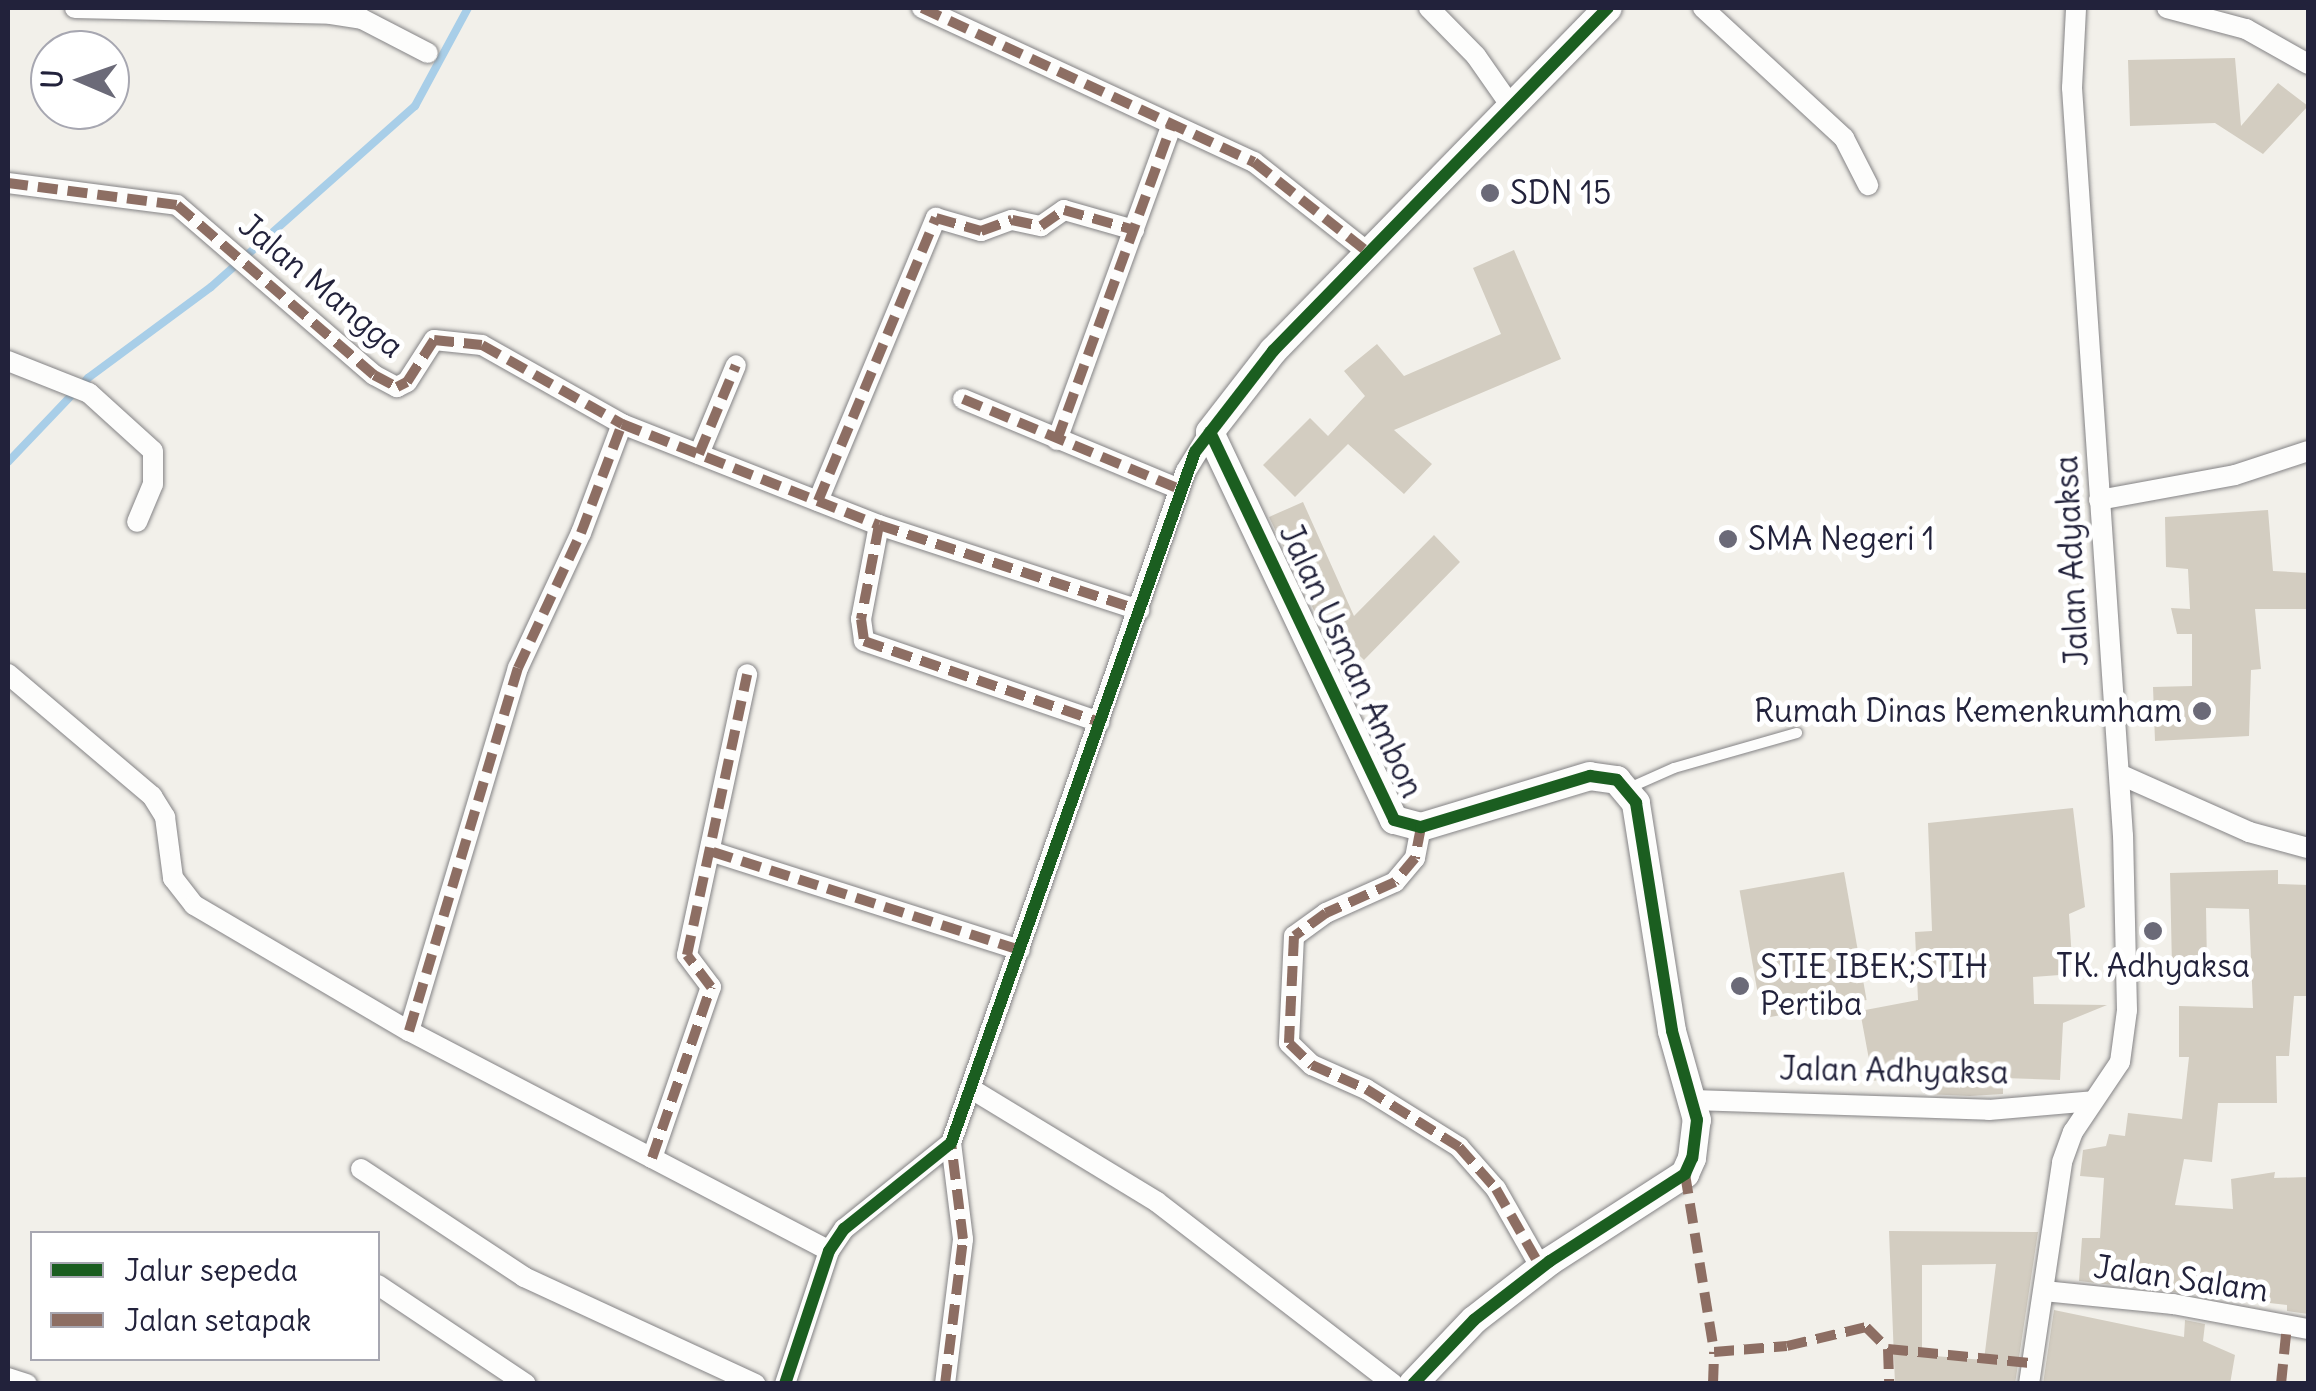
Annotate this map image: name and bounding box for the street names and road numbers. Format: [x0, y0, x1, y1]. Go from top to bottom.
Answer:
street label: Jalan Mangga [231, 206, 411, 366]
street label: Jalan Adyaksa [2047, 455, 2097, 667]
street label: Jalan Usman Ambon [1271, 518, 1431, 804]
street label: Jalan Adhyaksa [1779, 1050, 2009, 1092]
street label: Jalan Salam [2091, 1248, 2271, 1310]

